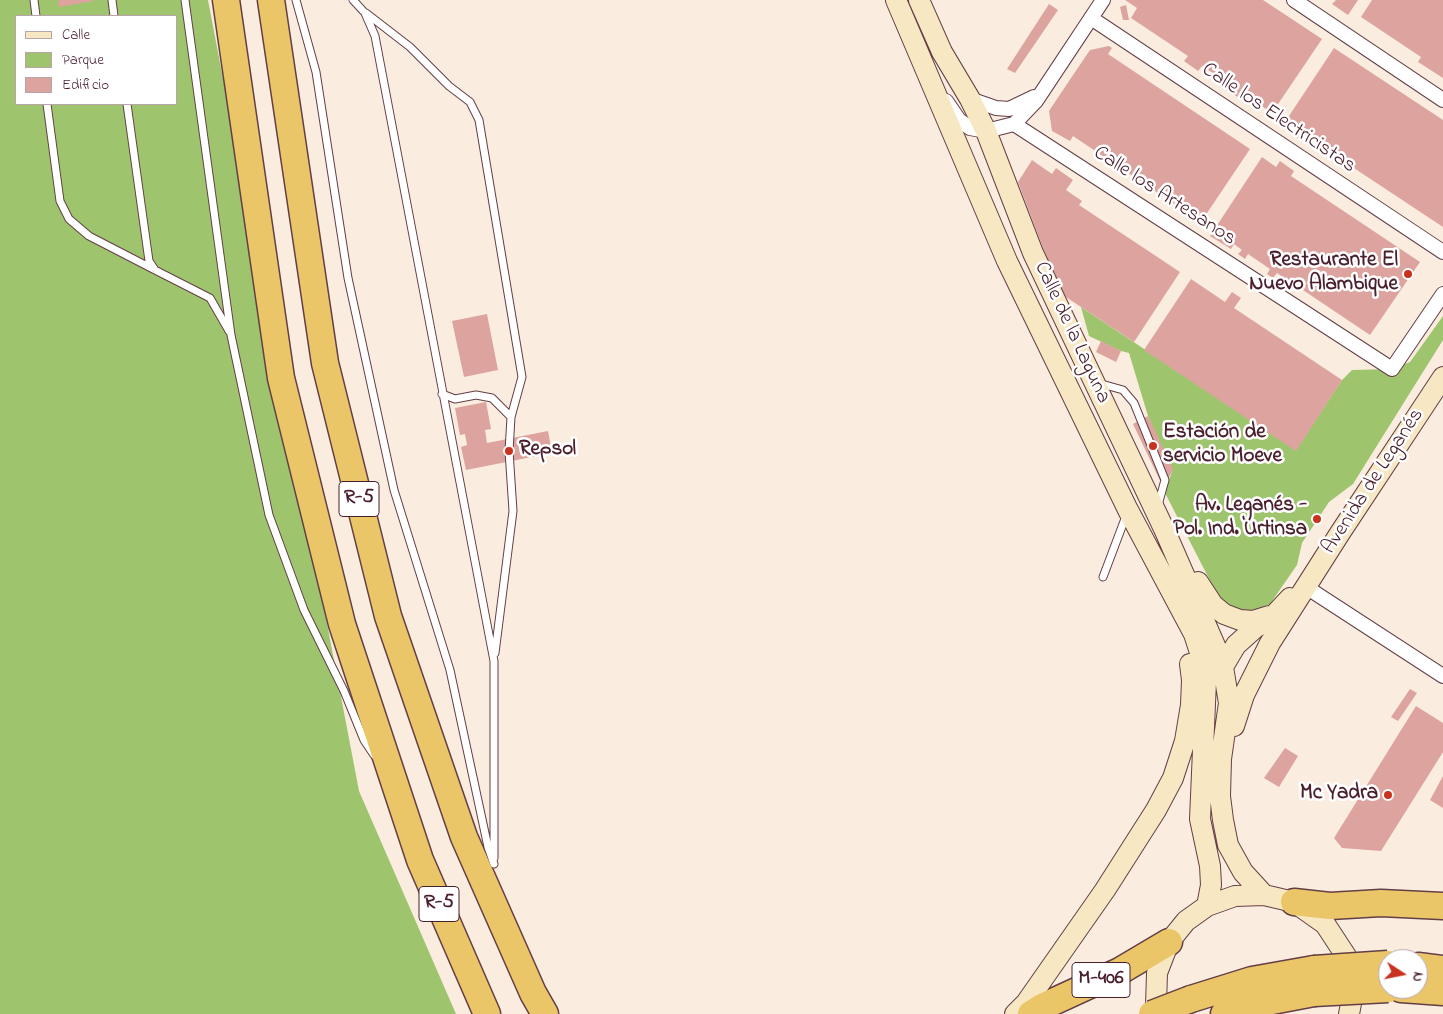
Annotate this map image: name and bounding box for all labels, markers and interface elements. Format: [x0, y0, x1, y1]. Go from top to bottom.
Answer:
legend [15, 15, 178, 105]
text: Calle [62, 24, 90, 46]
text: Parque [62, 49, 104, 71]
street label: Calle los Electricistas [1196, 58, 1360, 180]
text: Edificio [62, 74, 109, 96]
street label: Calle los Artesanos [1088, 142, 1240, 252]
place label: Restaurante El Nuevo Alambique [1249, 249, 1398, 299]
street label: Calle de la Laguna [1027, 258, 1115, 408]
marker: Restaurante El Nuevo Alambique [1402, 268, 1414, 280]
street label: Avenida de Leganés [1318, 404, 1430, 560]
place label: Estación de servicio Moeve [1163, 421, 1282, 471]
place label: Repsol [519, 438, 576, 464]
marker: Estación de servicio Moeve [1147, 440, 1159, 452]
marker: Repsol [503, 445, 515, 457]
road number: R-5 [339, 482, 379, 516]
place label: Av. Leganés - Pol. Ind. Urtinsa [1173, 494, 1307, 544]
marker: Av. Leganés - Pol. Ind. Urtinsa [1311, 513, 1323, 525]
place label: Mc Yadra [1300, 782, 1378, 808]
marker: Mc Yadra [1382, 789, 1394, 801]
road number: R-5 [419, 886, 459, 922]
north arrow [1378, 949, 1428, 999]
road number: M-406 [1072, 962, 1130, 998]
text: N [1406, 970, 1428, 983]

